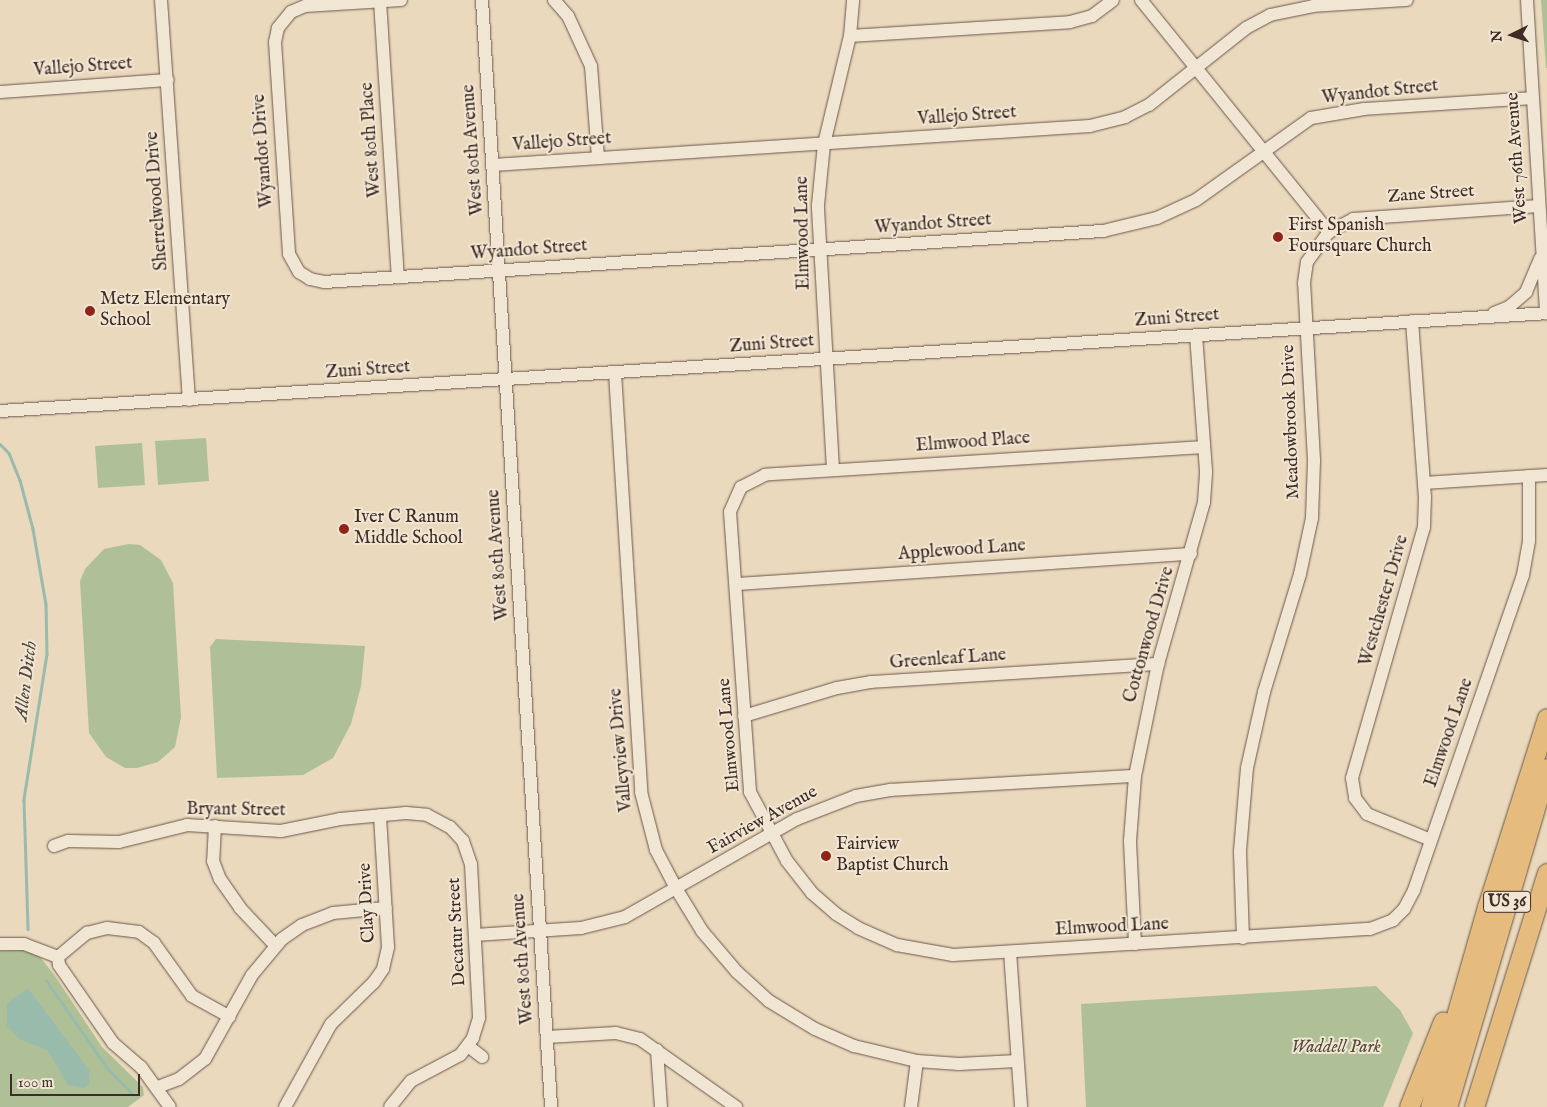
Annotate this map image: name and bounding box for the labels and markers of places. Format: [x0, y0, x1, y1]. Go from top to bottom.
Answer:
place label: First Spanish Foursquare Church [1288, 216, 1432, 258]
marker: First Spanish Foursquare Church [1272, 231, 1284, 243]
place label: Metz Elementary School [100, 290, 230, 332]
marker: Metz Elementary School [84, 305, 96, 317]
place label: Iver C Ranum Middle School [354, 508, 463, 550]
marker: Iver C Ranum Middle School [338, 523, 350, 535]
place label: Fairview Baptist Church [836, 835, 948, 878]
marker: Fairview Baptist Church [820, 850, 832, 862]

